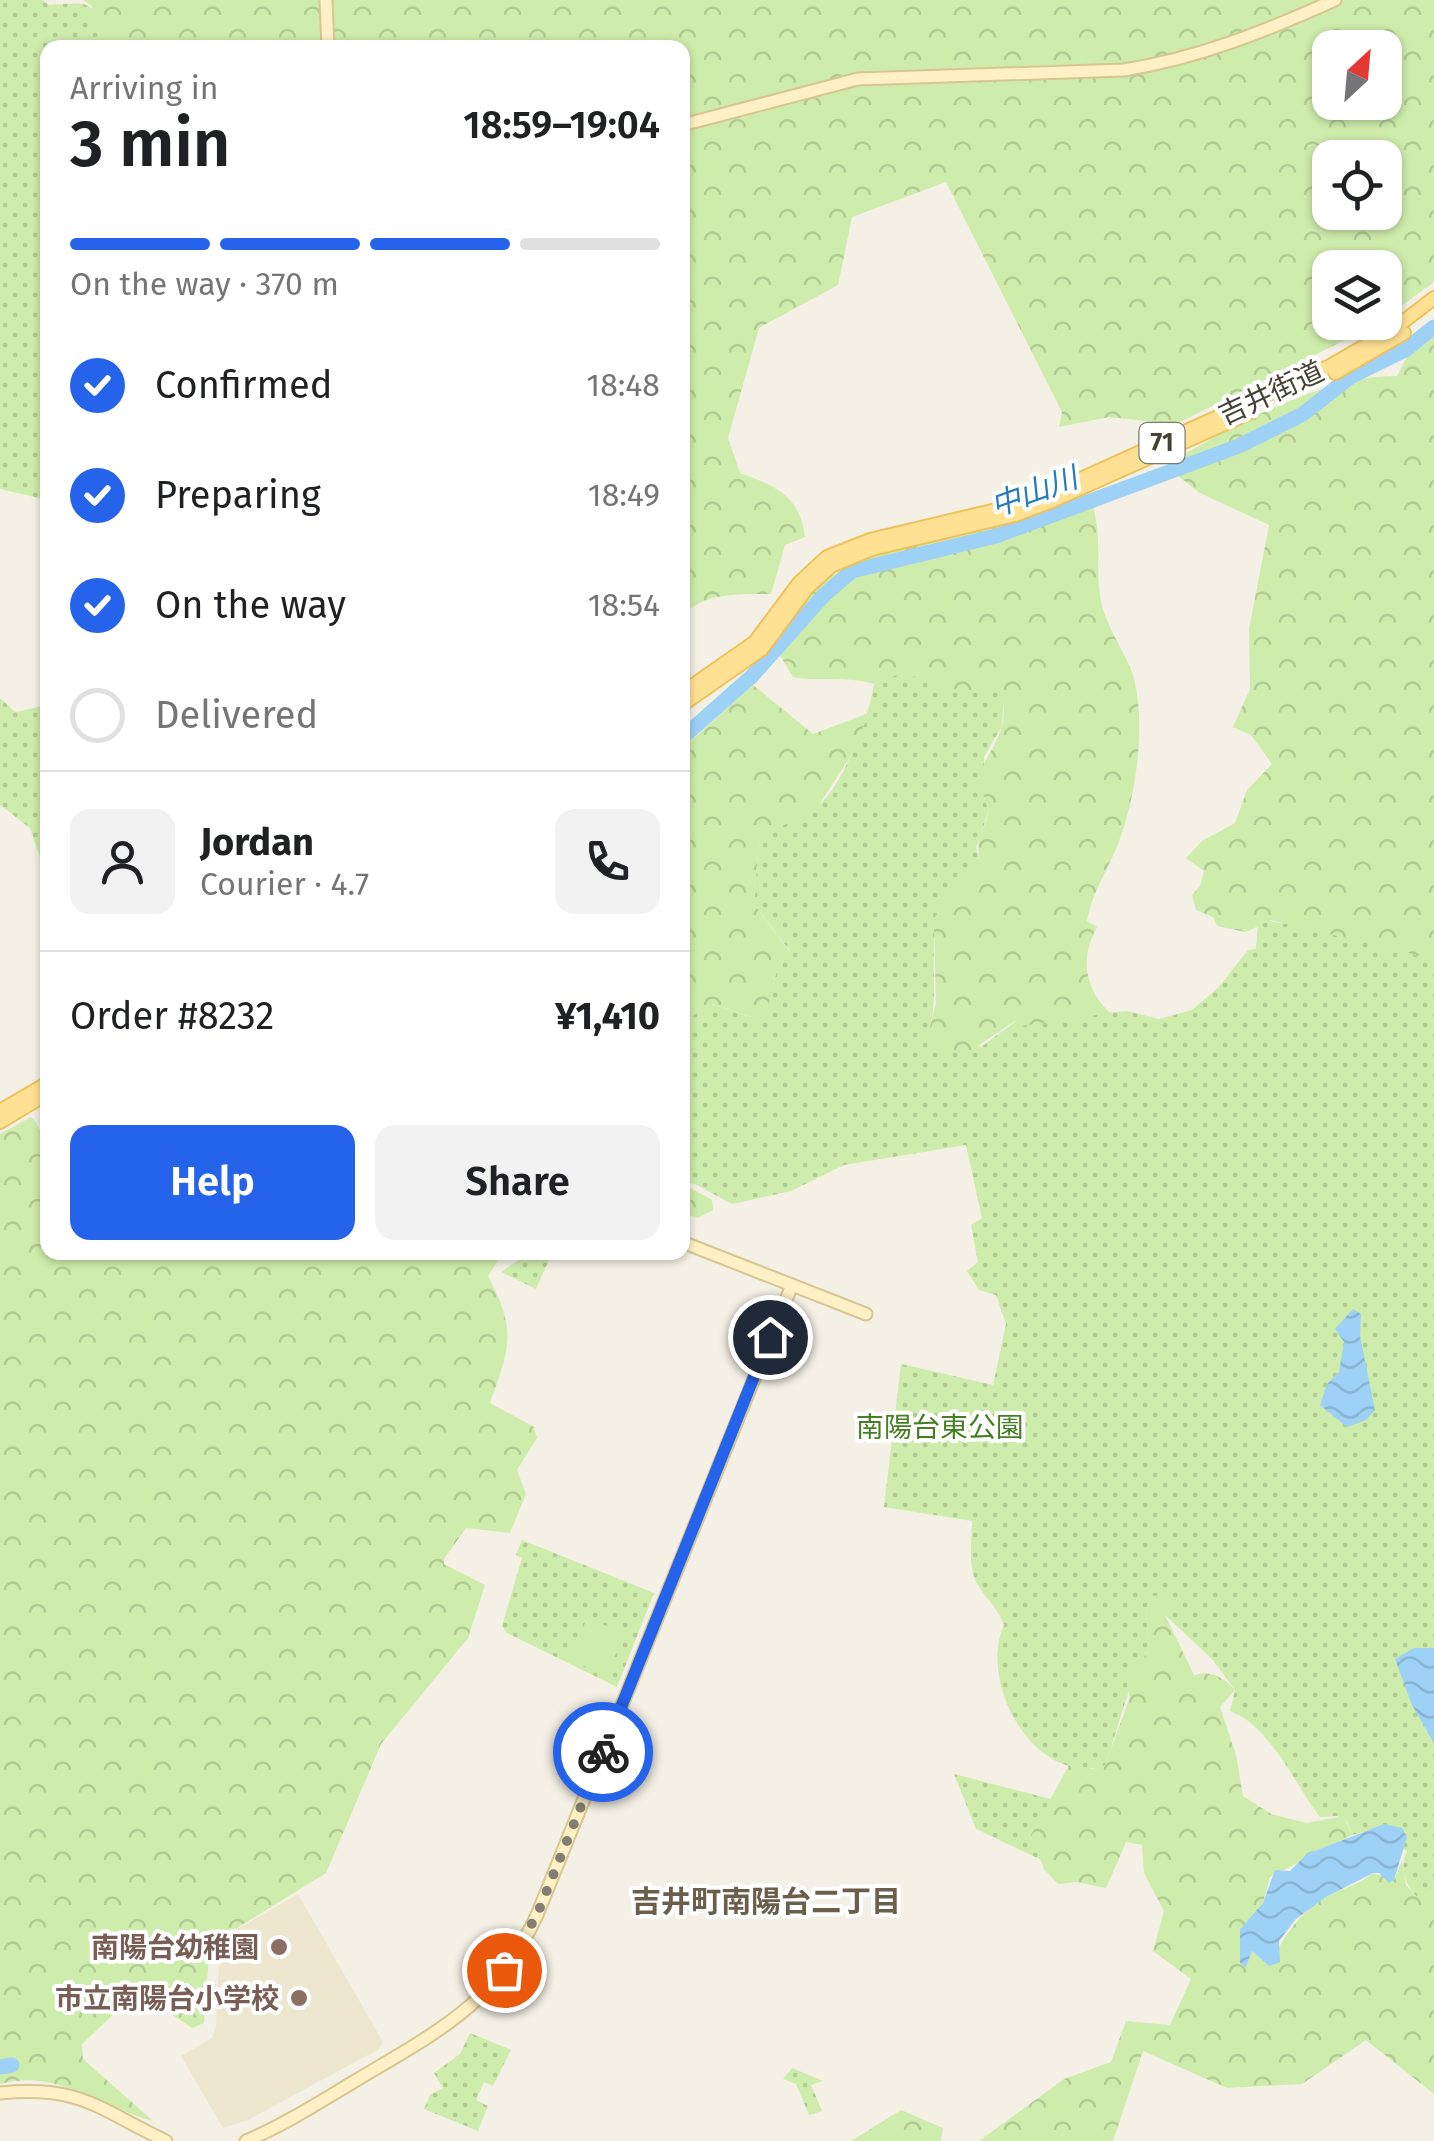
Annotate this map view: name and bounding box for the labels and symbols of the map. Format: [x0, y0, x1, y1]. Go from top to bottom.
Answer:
north arrow [1312, 30, 1402, 120]
street label: 吉井街道 [1213, 354, 1329, 432]
road number: 71 [1140, 423, 1184, 463]
water label: 中山川 [986, 459, 1085, 524]
pin [728, 1295, 813, 1380]
park label: 南陽台東公園 [856, 1411, 1024, 1444]
courier [553, 1702, 653, 1802]
district label: 吉井町南陽台二丁目 [631, 1884, 901, 1920]
pin [462, 1928, 547, 2013]
place label: 南陽台幼稚園 [91, 1931, 259, 1964]
marker: 南陽台幼稚園 [268, 1936, 290, 1958]
place label: 市立南陽台小学校 [55, 1982, 279, 2015]
marker: 市立南陽台小学校 [288, 1987, 310, 2009]

